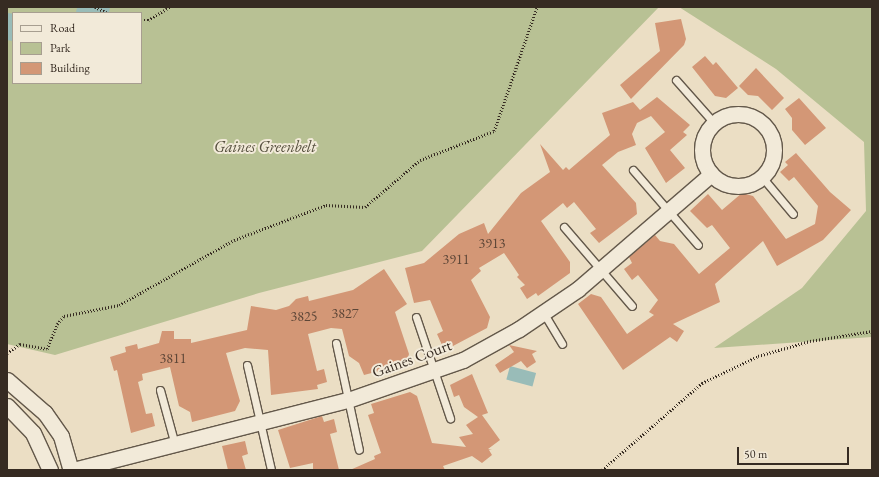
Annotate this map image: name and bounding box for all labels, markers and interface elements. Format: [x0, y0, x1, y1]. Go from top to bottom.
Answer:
legend [12, 12, 142, 84]
text: Road [50, 20, 75, 36]
text: Park [50, 40, 70, 56]
text: Building [50, 60, 90, 76]
park label: Gaines Greenbelt [214, 137, 316, 157]
house number: 3913 [479, 235, 505, 251]
house number: 3911 [443, 251, 469, 267]
house number: 3827 [332, 305, 358, 321]
house number: 3825 [291, 308, 317, 324]
street label: Gaines Court [370, 336, 454, 382]
house number: 3811 [160, 350, 186, 366]
scale bar [739, 439, 851, 465]
text: 50 m [744, 446, 767, 462]

